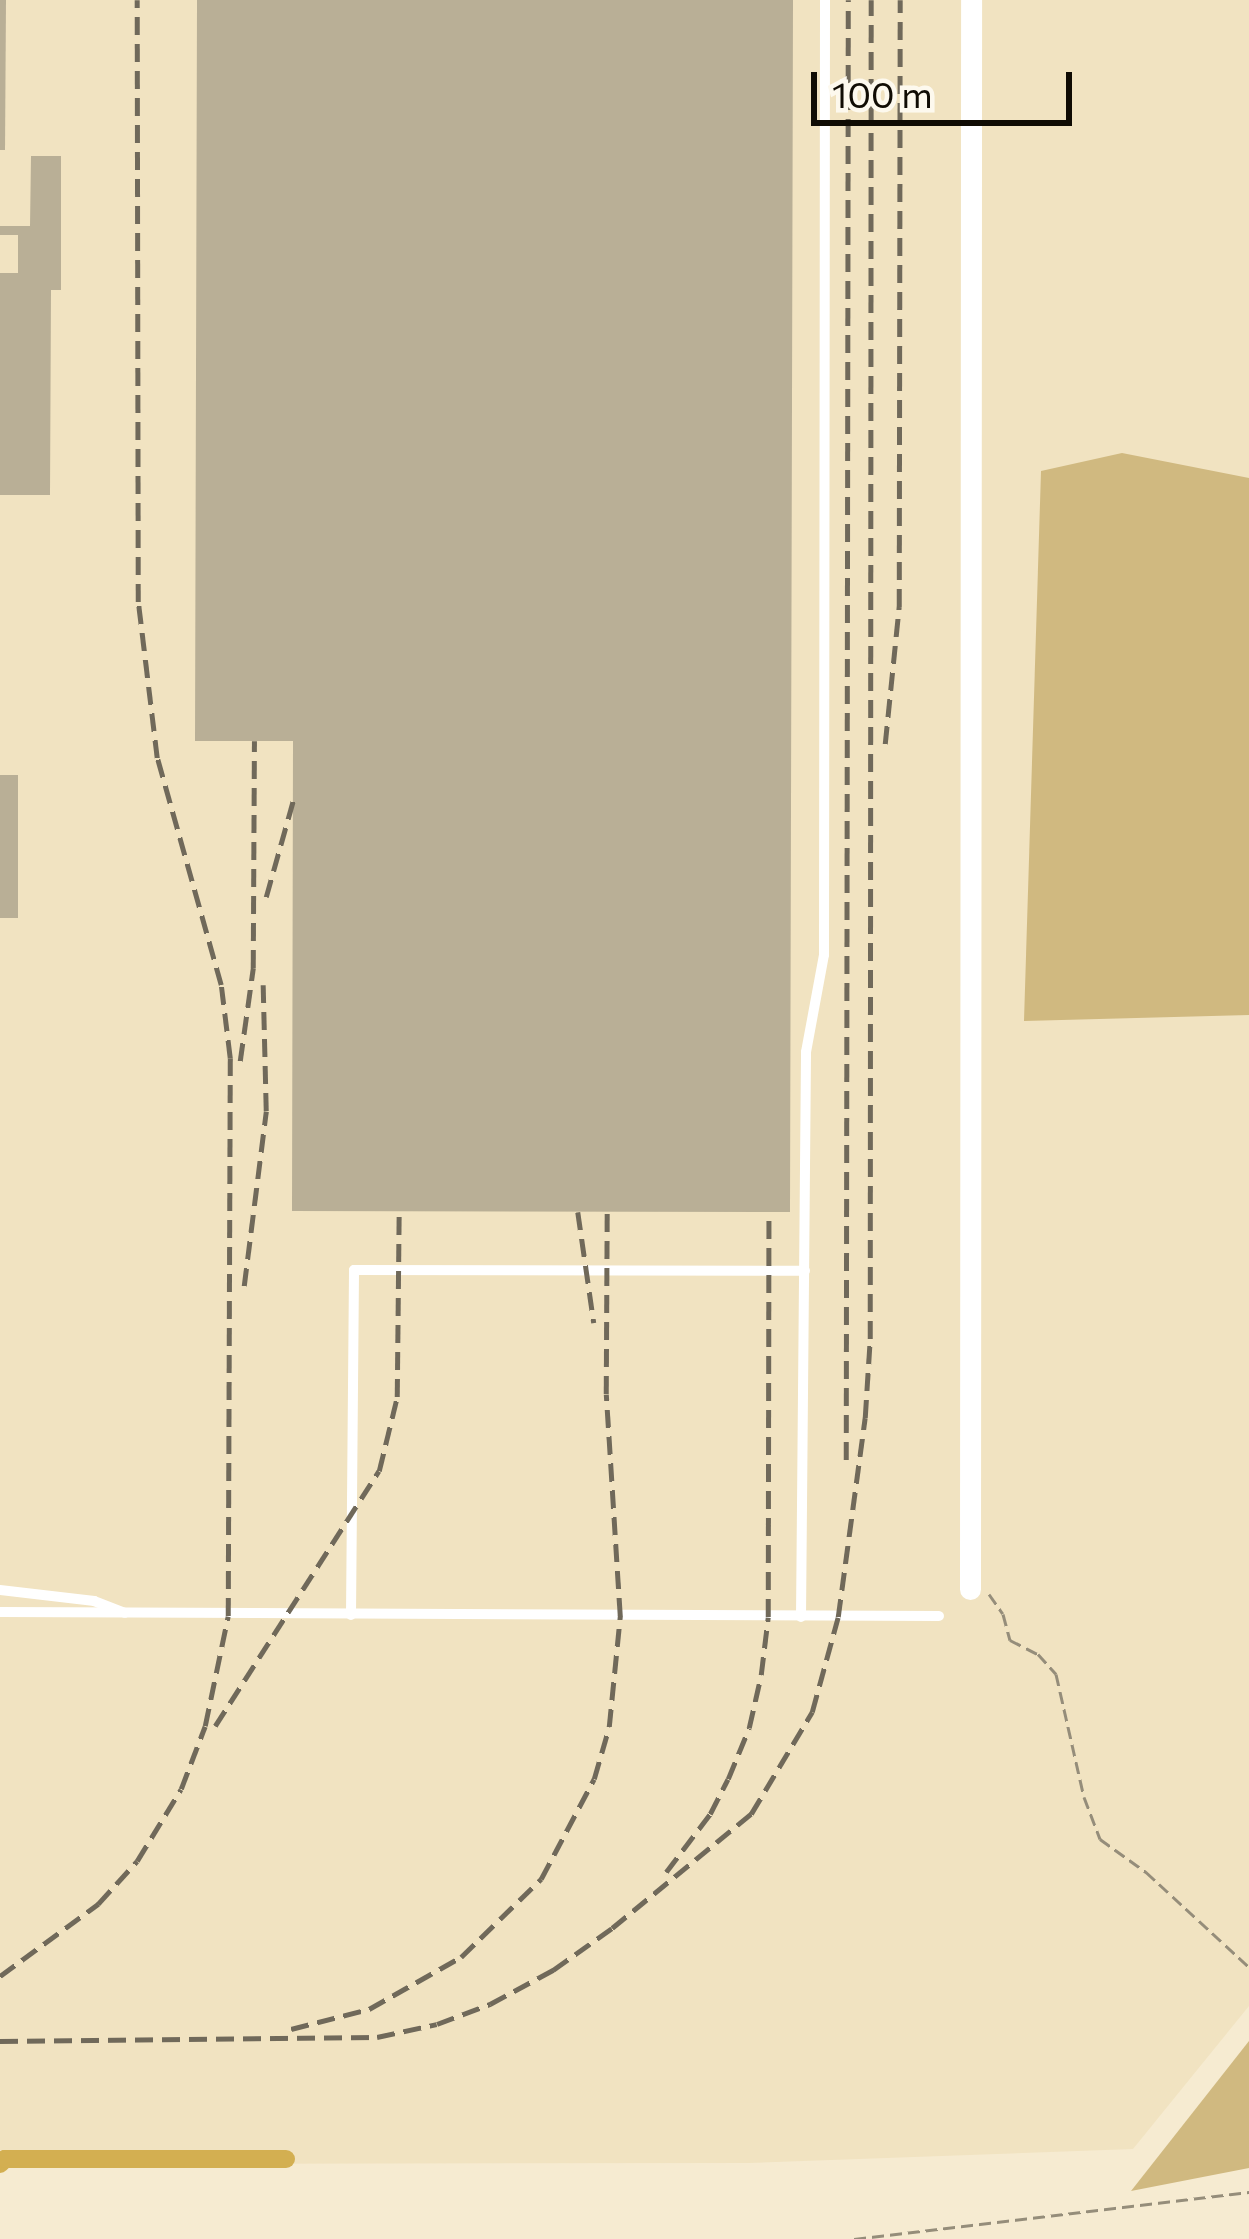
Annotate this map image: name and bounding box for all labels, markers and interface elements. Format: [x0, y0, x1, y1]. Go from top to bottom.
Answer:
scale bar [817, 48, 1078, 122]
text: 100 m [832, 71, 933, 115]

